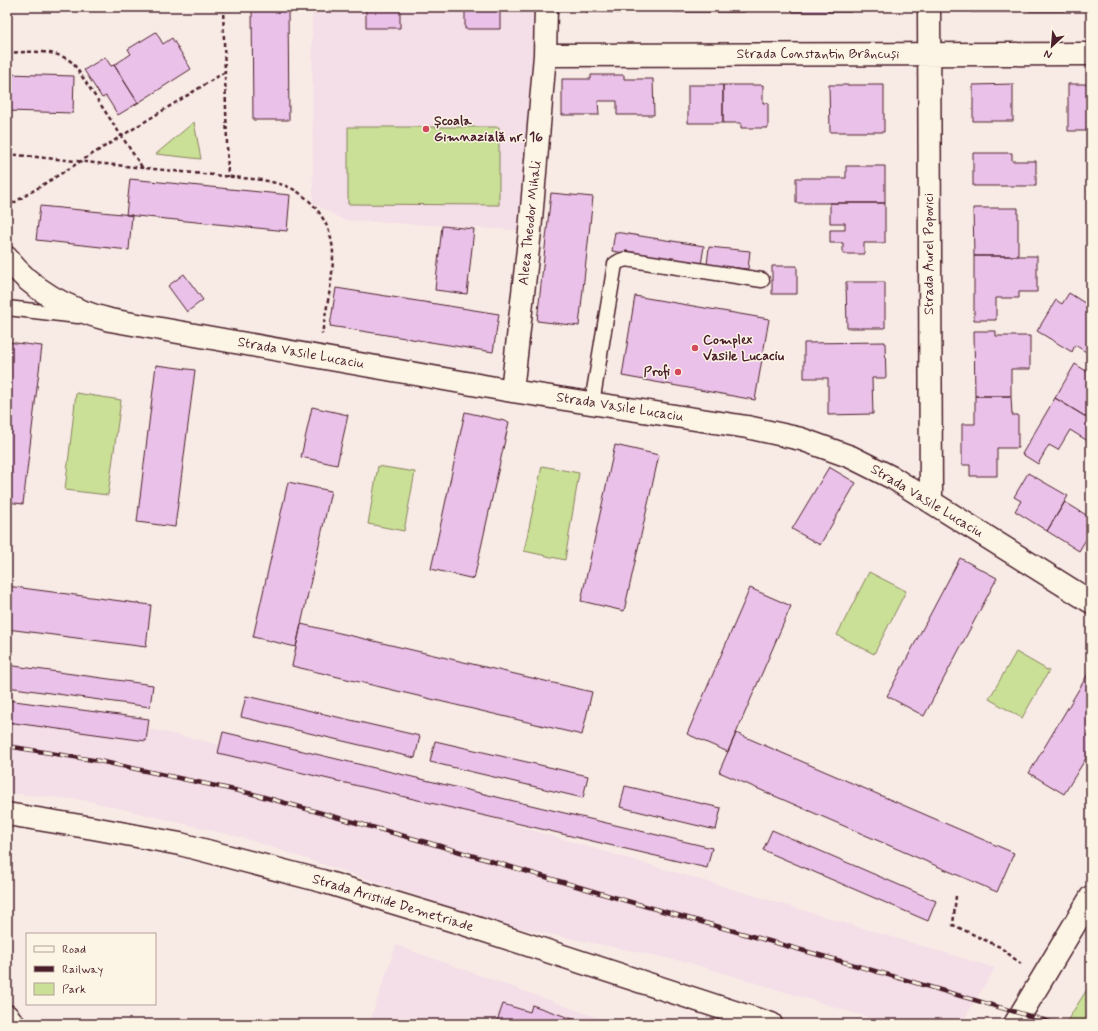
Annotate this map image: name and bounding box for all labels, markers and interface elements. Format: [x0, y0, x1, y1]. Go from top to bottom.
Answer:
north arrow [1032, 26, 1072, 66]
street label: Strada Constantin Brâncuși [737, 45, 899, 63]
text: N [1042, 46, 1054, 62]
place label: Școala Gimnazială nr. 16 [434, 112, 543, 146]
marker: Școala Gimnazială nr. 16 [421, 124, 431, 134]
street label: Aleea Theodor Mihali [515, 160, 545, 286]
street label: Strada Aurel Popovici [920, 193, 938, 315]
place label: Complex Vasile Lucaciu [703, 331, 785, 365]
street label: Strada Vasile Lucaciu [236, 333, 366, 373]
marker: Complex Vasile Lucaciu [690, 343, 700, 353]
place label: Profi [644, 363, 670, 381]
marker: Profi [673, 367, 683, 377]
street label: Strada Vasile Lucaciu [555, 388, 685, 426]
street label: Strada Vasile Lucaciu [867, 460, 987, 542]
street label: Strada Aristide Demetriade [310, 870, 476, 936]
legend [26, 933, 156, 1005]
text: Road [62, 942, 86, 958]
text: Railway [62, 962, 104, 978]
text: Park [62, 982, 86, 998]

